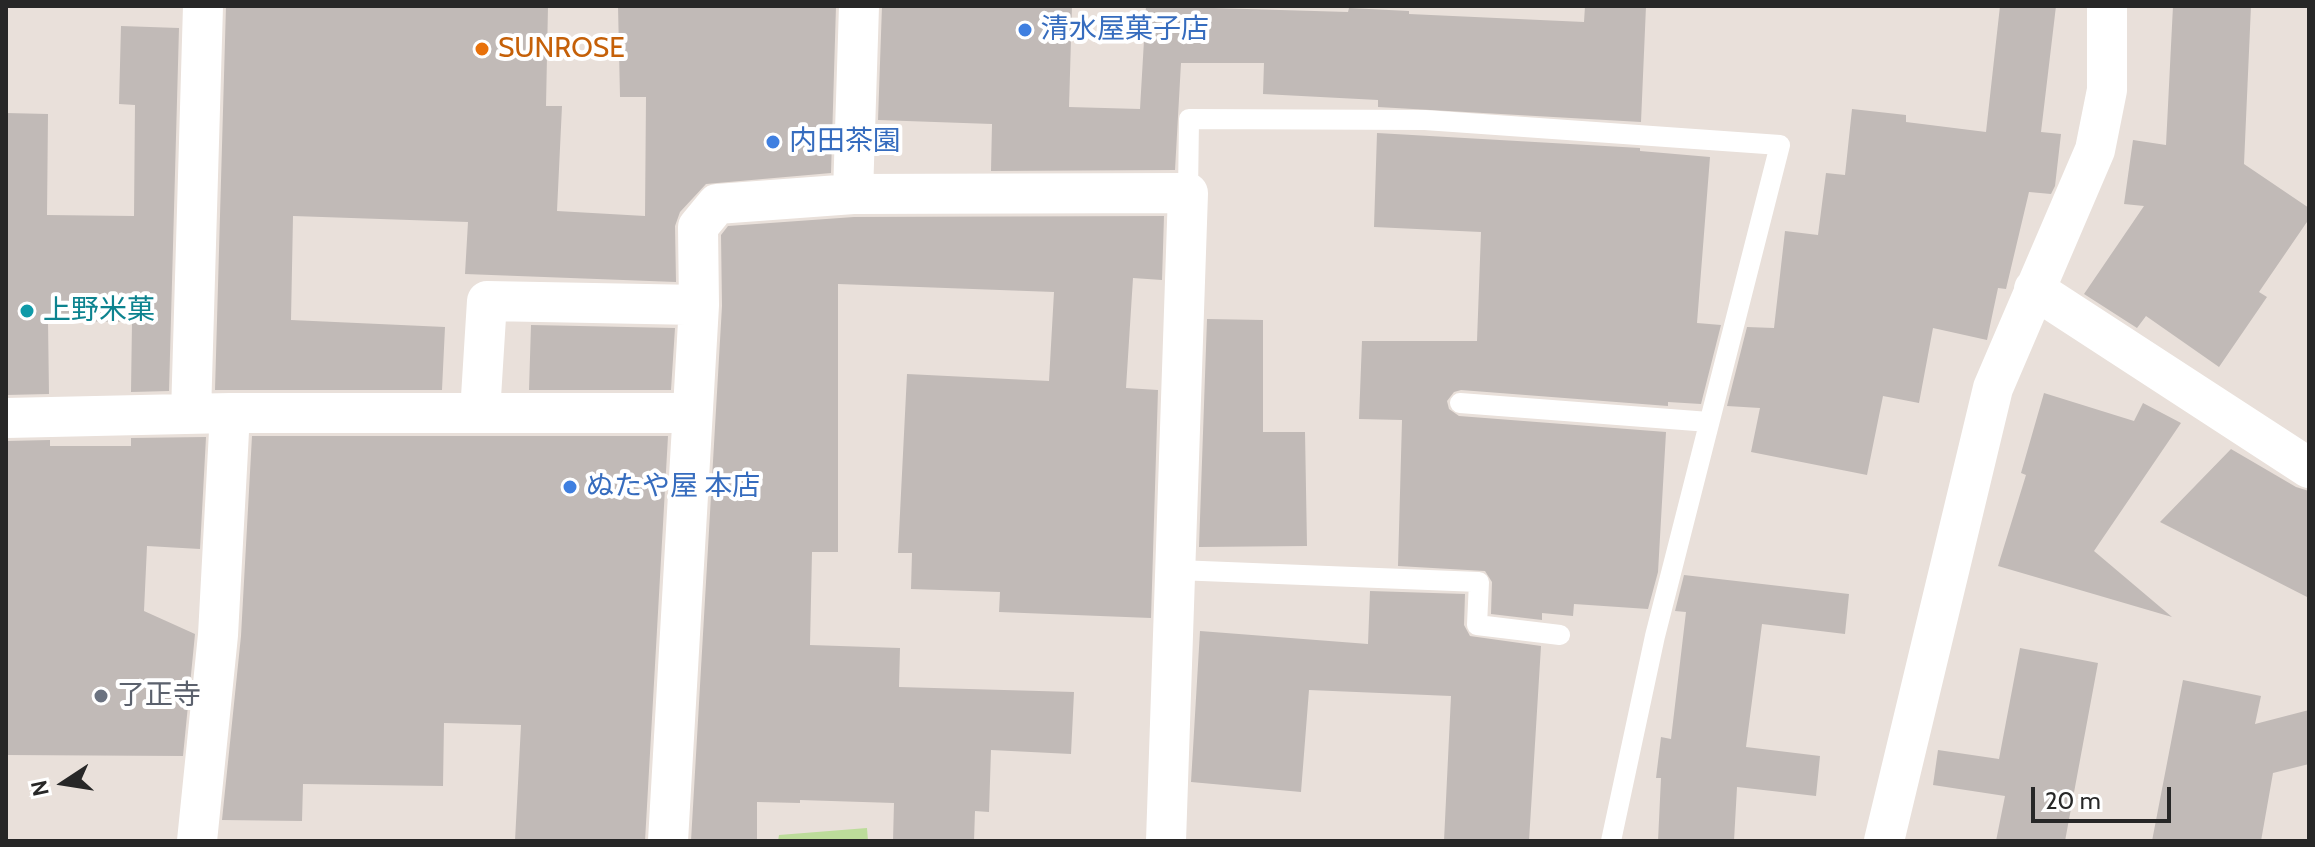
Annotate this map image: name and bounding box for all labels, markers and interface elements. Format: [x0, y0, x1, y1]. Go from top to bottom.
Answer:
place label: 清水屋菓子店 [1041, 13, 1209, 47]
marker: 清水屋菓子店 [1016, 21, 1034, 39]
place label: SUNROSE [498, 32, 625, 66]
marker: SUNROSE [473, 40, 491, 58]
place label: 内田茶園 [789, 125, 901, 159]
marker: 内田茶園 [764, 133, 782, 151]
place label: 上野米菓 [43, 294, 155, 328]
marker: 上野米菓 [18, 302, 36, 320]
place label: ぬたや屋 本店 [586, 470, 760, 504]
marker: ぬたや屋 本店 [561, 478, 579, 496]
place label: 了正寺 [117, 679, 201, 713]
marker: 了正寺 [92, 687, 110, 705]
north arrow [24, 743, 104, 823]
scale bar [2035, 771, 2175, 821]
text: N [25, 778, 55, 799]
text: 20 m [2045, 786, 2101, 815]

